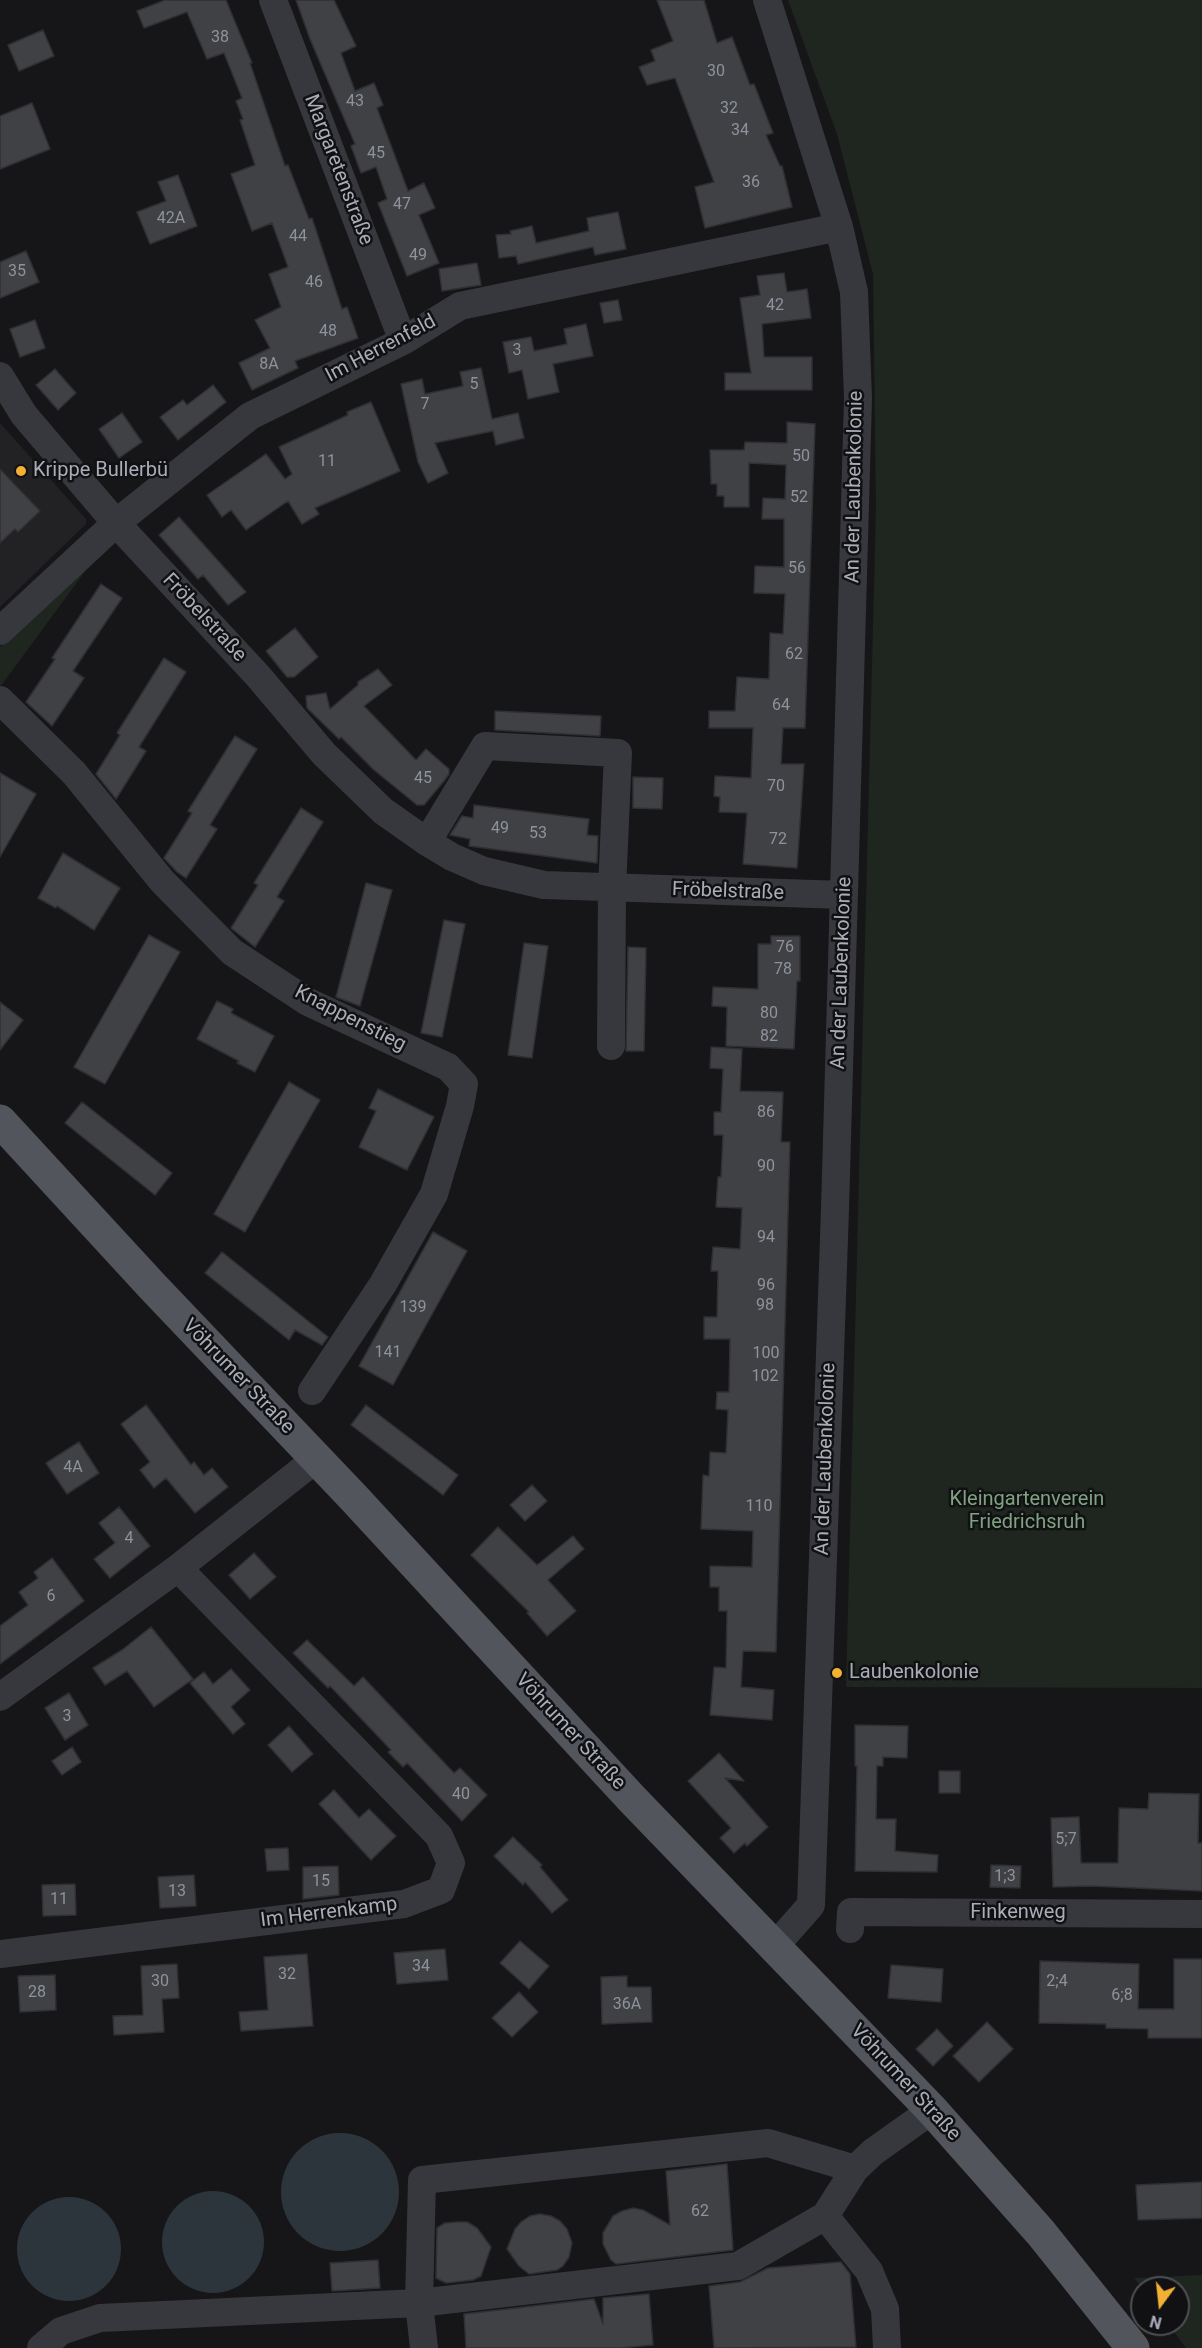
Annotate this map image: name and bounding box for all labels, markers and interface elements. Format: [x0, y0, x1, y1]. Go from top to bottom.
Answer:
house number: 38 [211, 28, 229, 48]
house number: 30 [707, 62, 725, 82]
street label: Margaretenstraße [298, 91, 378, 249]
house number: 43 [346, 92, 364, 112]
house number: 32 [720, 99, 738, 119]
house number: 34 [731, 121, 749, 141]
house number: 45 [367, 144, 385, 164]
house number: 36 [742, 173, 760, 193]
house number: 47 [393, 195, 411, 215]
house number: 42A [157, 209, 185, 229]
house number: 44 [289, 227, 307, 247]
house number: 49 [409, 246, 427, 266]
house number: 35 [8, 262, 26, 282]
house number: 46 [305, 273, 323, 293]
house number: 42 [766, 296, 784, 316]
street label: Im Herrenfeld [322, 310, 440, 388]
house number: 48 [319, 322, 337, 342]
house number: 3 [513, 341, 521, 361]
house number: 8A [259, 355, 279, 375]
house number: 5 [470, 375, 478, 395]
street label: An der Laubenkolonie [841, 391, 869, 583]
house number: 7 [421, 395, 429, 415]
house number: 50 [792, 447, 810, 467]
house number: 11 [318, 452, 336, 472]
place label: Krippe Bullerbü [33, 459, 168, 483]
marker: Krippe Bullerbü [14, 464, 28, 478]
house number: 52 [790, 488, 808, 508]
house number: 56 [788, 559, 806, 579]
street label: Fröbelstraße [157, 569, 251, 667]
house number: 62 [785, 645, 803, 665]
house number: 64 [772, 696, 790, 716]
house number: 45 [414, 769, 432, 789]
house number: 70 [767, 777, 785, 797]
house number: 49 [491, 819, 509, 839]
house number: 53 [529, 824, 547, 844]
house number: 72 [769, 830, 787, 850]
street label: An der Laubenkolonie [827, 876, 857, 1070]
street label: Fröbelstraße [672, 878, 784, 906]
house number: 76 [776, 938, 794, 958]
house number: 78 [774, 960, 792, 980]
street label: Knappenstieg [290, 981, 410, 1057]
house number: 80 [760, 1004, 778, 1024]
house number: 82 [760, 1027, 778, 1047]
house number: 86 [757, 1103, 775, 1123]
house number: 90 [757, 1157, 775, 1177]
house number: 94 [757, 1228, 775, 1248]
house number: 96 [757, 1276, 775, 1296]
house number: 98 [756, 1296, 774, 1316]
house number: 139 [400, 1298, 426, 1318]
street label: Vöhrumer Straße [177, 1315, 299, 1439]
house number: 141 [375, 1343, 401, 1363]
house number: 100 [753, 1344, 779, 1364]
street label: An der Laubenkolonie [811, 1362, 841, 1556]
house number: 102 [752, 1367, 778, 1387]
house number: 4A [63, 1458, 83, 1478]
park label: Kleingartenverein Friedrichsruh [950, 1488, 1104, 1535]
house number: 110 [746, 1497, 772, 1517]
house number: 4 [125, 1529, 133, 1549]
house number: 6 [47, 1587, 55, 1607]
place label: Laubenkolonie [849, 1661, 979, 1685]
marker: Laubenkolonie [830, 1666, 844, 1680]
street label: Vöhrumer Straße [510, 1669, 630, 1795]
house number: 3 [63, 1707, 71, 1727]
house number: 40 [452, 1785, 470, 1805]
house number: 5;7 [1055, 1830, 1077, 1850]
house number: 1;3 [994, 1867, 1016, 1887]
house number: 15 [312, 1872, 330, 1892]
house number: 13 [168, 1882, 186, 1902]
house number: 11 [50, 1890, 68, 1910]
street label: Im Herrenkamp [259, 1893, 399, 1933]
street label: Finkenweg [970, 1901, 1066, 1925]
house number: 34 [412, 1957, 430, 1977]
house number: 32 [278, 1965, 296, 1985]
house number: 30 [151, 1972, 169, 1992]
house number: 2;4 [1046, 1972, 1068, 1992]
house number: 28 [28, 1983, 46, 2003]
house number: 6;8 [1111, 1986, 1133, 2006]
house number: 36A [613, 1995, 641, 2015]
street label: Vöhrumer Straße [845, 2020, 965, 2146]
house number: 62 [691, 2202, 709, 2222]
north arrow [1130, 2276, 1190, 2336]
text: N [1148, 2311, 1164, 2333]

